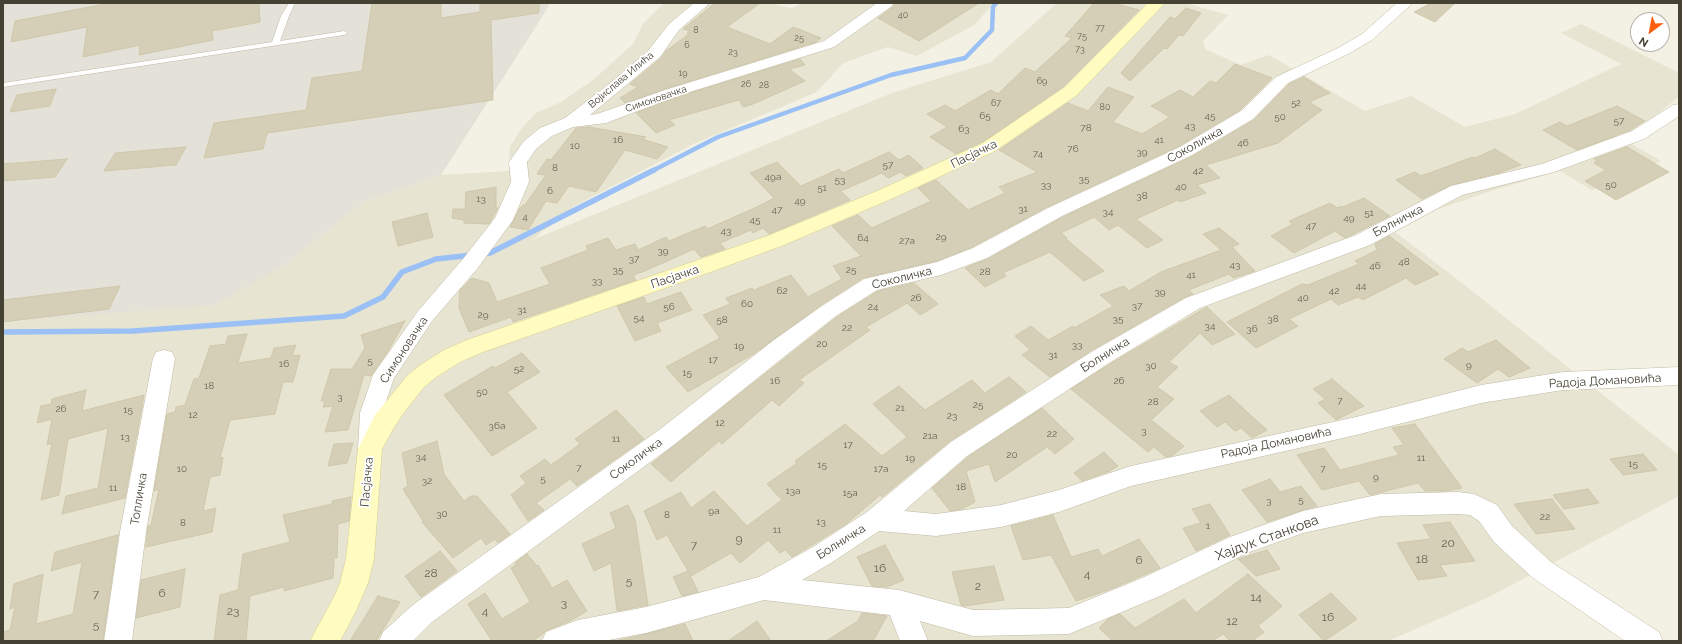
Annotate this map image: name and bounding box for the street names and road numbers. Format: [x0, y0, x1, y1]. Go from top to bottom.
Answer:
street label: Војислава Илића [586, 49, 656, 111]
street label: Симоновачка [624, 83, 688, 115]
street label: Соколичка [1165, 124, 1225, 166]
street label: Пасјачка [948, 137, 1000, 171]
street label: Болничка [1370, 202, 1426, 240]
street label: Пасјачка [649, 262, 701, 292]
street label: Соколичка [871, 264, 933, 292]
street label: Симоновачка [377, 314, 431, 386]
street label: Болничка [1078, 334, 1132, 376]
street label: Радоја Домановића [1548, 371, 1662, 391]
street label: Радоја Домановића [1219, 424, 1333, 462]
street label: Соколичка [607, 435, 665, 483]
street label: Пасјачка [358, 457, 376, 507]
street label: Топличка [128, 472, 150, 526]
street label: Хајдук Станкова [1213, 512, 1321, 564]
street label: Болничка [814, 521, 868, 563]

